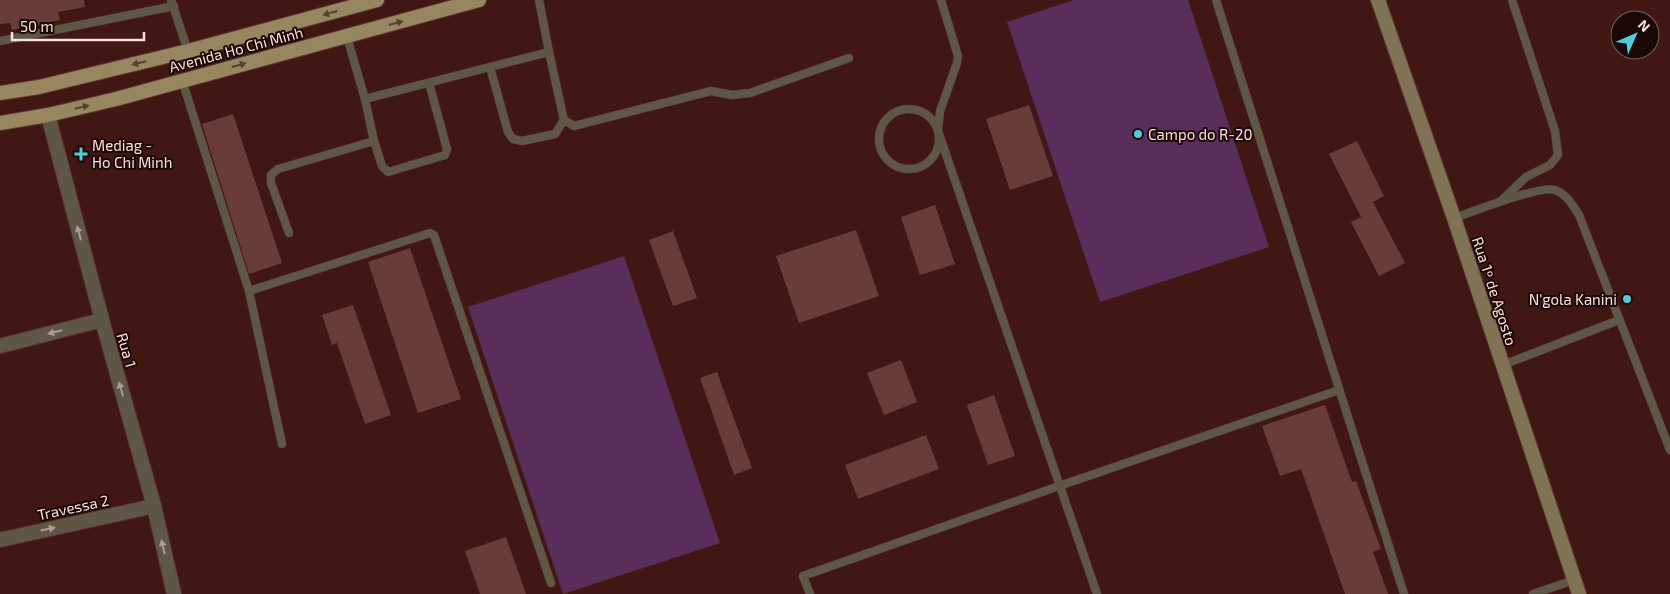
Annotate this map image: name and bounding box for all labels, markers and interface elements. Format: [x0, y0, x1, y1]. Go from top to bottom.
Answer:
one-way arrow [323, 9, 338, 17]
scale bar [12, 10, 145, 42]
north arrow [1610, 10, 1660, 60]
text: N [1635, 16, 1654, 35]
text: 50 m [20, 17, 54, 35]
one-way arrow [389, 19, 404, 27]
street label: Avenida Ho Chi Minh [167, 22, 305, 76]
one-way arrow [132, 59, 147, 67]
one-way arrow [232, 61, 247, 69]
one-way arrow [75, 103, 90, 111]
place label: Campo do R-20 [1148, 125, 1252, 143]
marker: Campo do R-20 [1132, 128, 1144, 140]
place label: Mediag - Ho Chi Minh [92, 136, 173, 171]
marker: Mediag - Ho Chi Minh [74, 147, 88, 161]
one-way arrow [75, 225, 83, 240]
street label: Rua 1º de Agosto [1469, 234, 1521, 348]
place label: N'gola Kanini [1529, 290, 1617, 308]
marker: N'gola Kanini [1621, 293, 1633, 305]
one-way arrow [47, 328, 62, 336]
street label: Rua 1 [113, 331, 141, 369]
one-way arrow [117, 382, 125, 397]
street label: Travessa 2 [36, 491, 110, 523]
one-way arrow [40, 525, 55, 533]
one-way arrow [159, 539, 167, 554]

